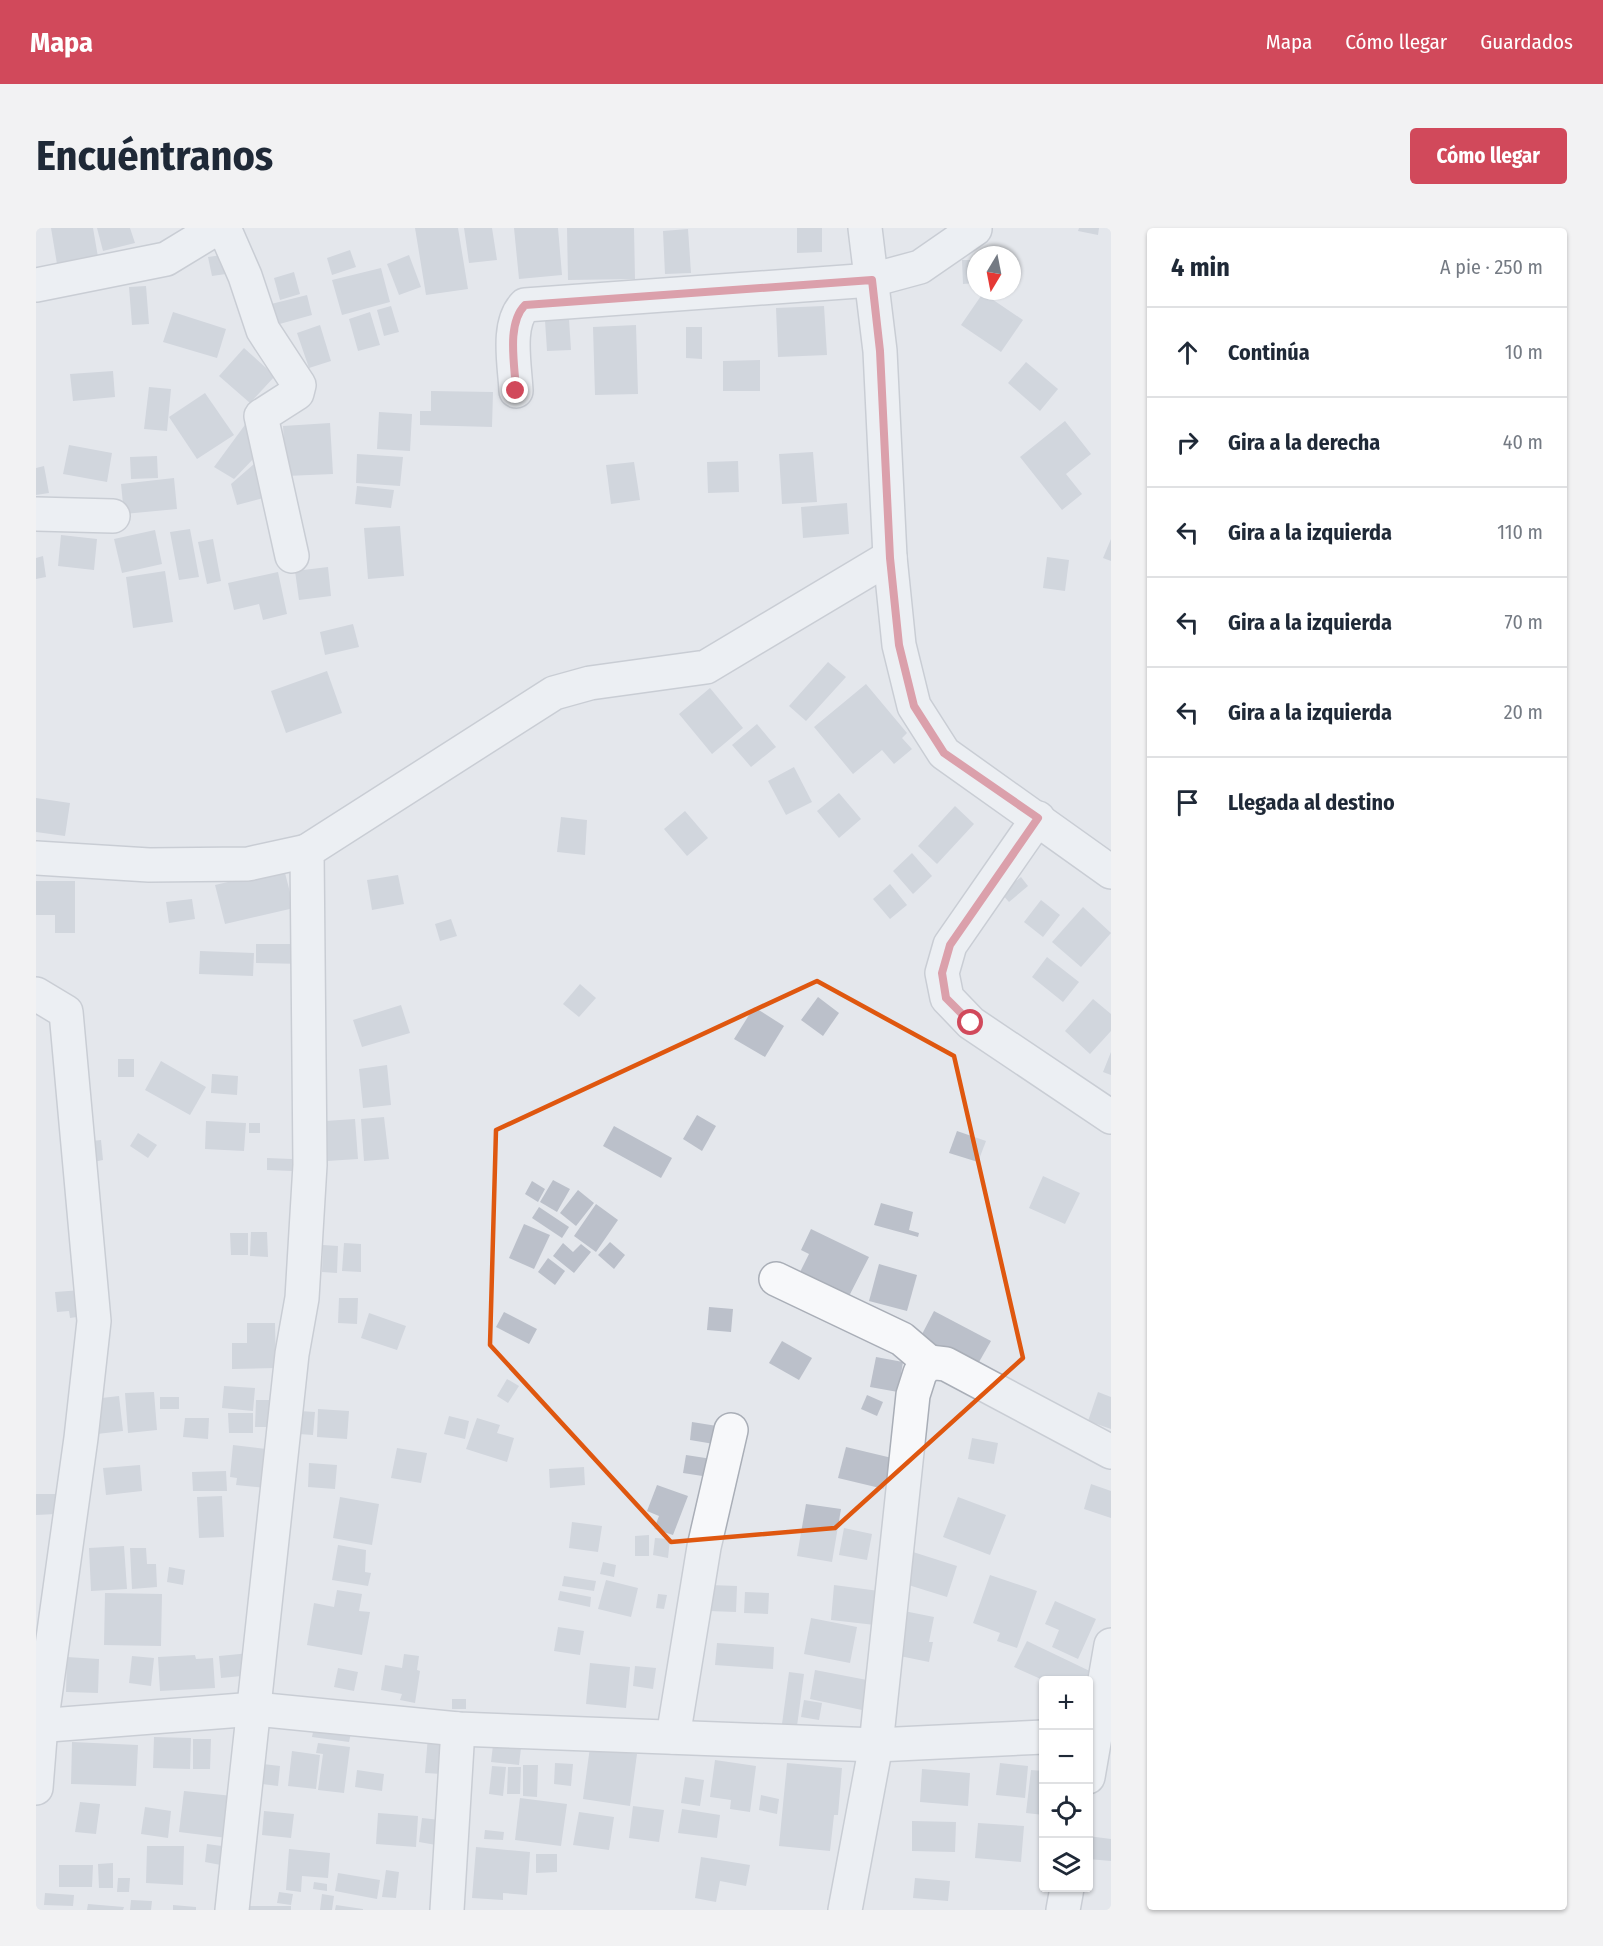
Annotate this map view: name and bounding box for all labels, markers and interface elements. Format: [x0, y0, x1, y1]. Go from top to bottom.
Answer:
text: Mapa [30, 26, 93, 59]
text: Mapa [1266, 29, 1312, 55]
text: Cómo llegar [1345, 29, 1447, 55]
text: Guardados [1480, 29, 1573, 55]
button: Cómo llegar [1410, 128, 1567, 184]
text: Encuéntranos [36, 131, 273, 181]
north arrow [967, 246, 1021, 300]
text: 4 min [1171, 252, 1230, 283]
text: A pie · 250 m [1440, 255, 1543, 279]
icon: ahead [1171, 336, 1204, 369]
text: Continúa [1228, 339, 1310, 366]
text: 10 m [1505, 340, 1543, 364]
route end [502, 377, 528, 403]
icon: right [1171, 426, 1204, 459]
text: Gira a la derecha [1228, 429, 1380, 456]
text: 40 m [1503, 430, 1543, 454]
icon: left [1171, 516, 1204, 549]
text: Gira a la izquierda [1228, 519, 1392, 546]
text: 110 m [1497, 520, 1543, 544]
icon: left [1171, 606, 1204, 639]
text: Gira a la izquierda [1228, 609, 1392, 636]
text: 70 m [1505, 610, 1543, 634]
icon: left [1171, 696, 1204, 729]
text: Gira a la izquierda [1228, 699, 1392, 726]
text: 20 m [1504, 700, 1543, 724]
icon: arrive [1171, 786, 1204, 819]
text: Llegada al destino [1228, 789, 1395, 816]
route start [957, 1009, 983, 1035]
map controls [1039, 1676, 1093, 1892]
button: + [1039, 1676, 1093, 1730]
button: − [1039, 1730, 1093, 1784]
button: locate [1039, 1784, 1093, 1838]
button: layers [1039, 1838, 1093, 1892]

